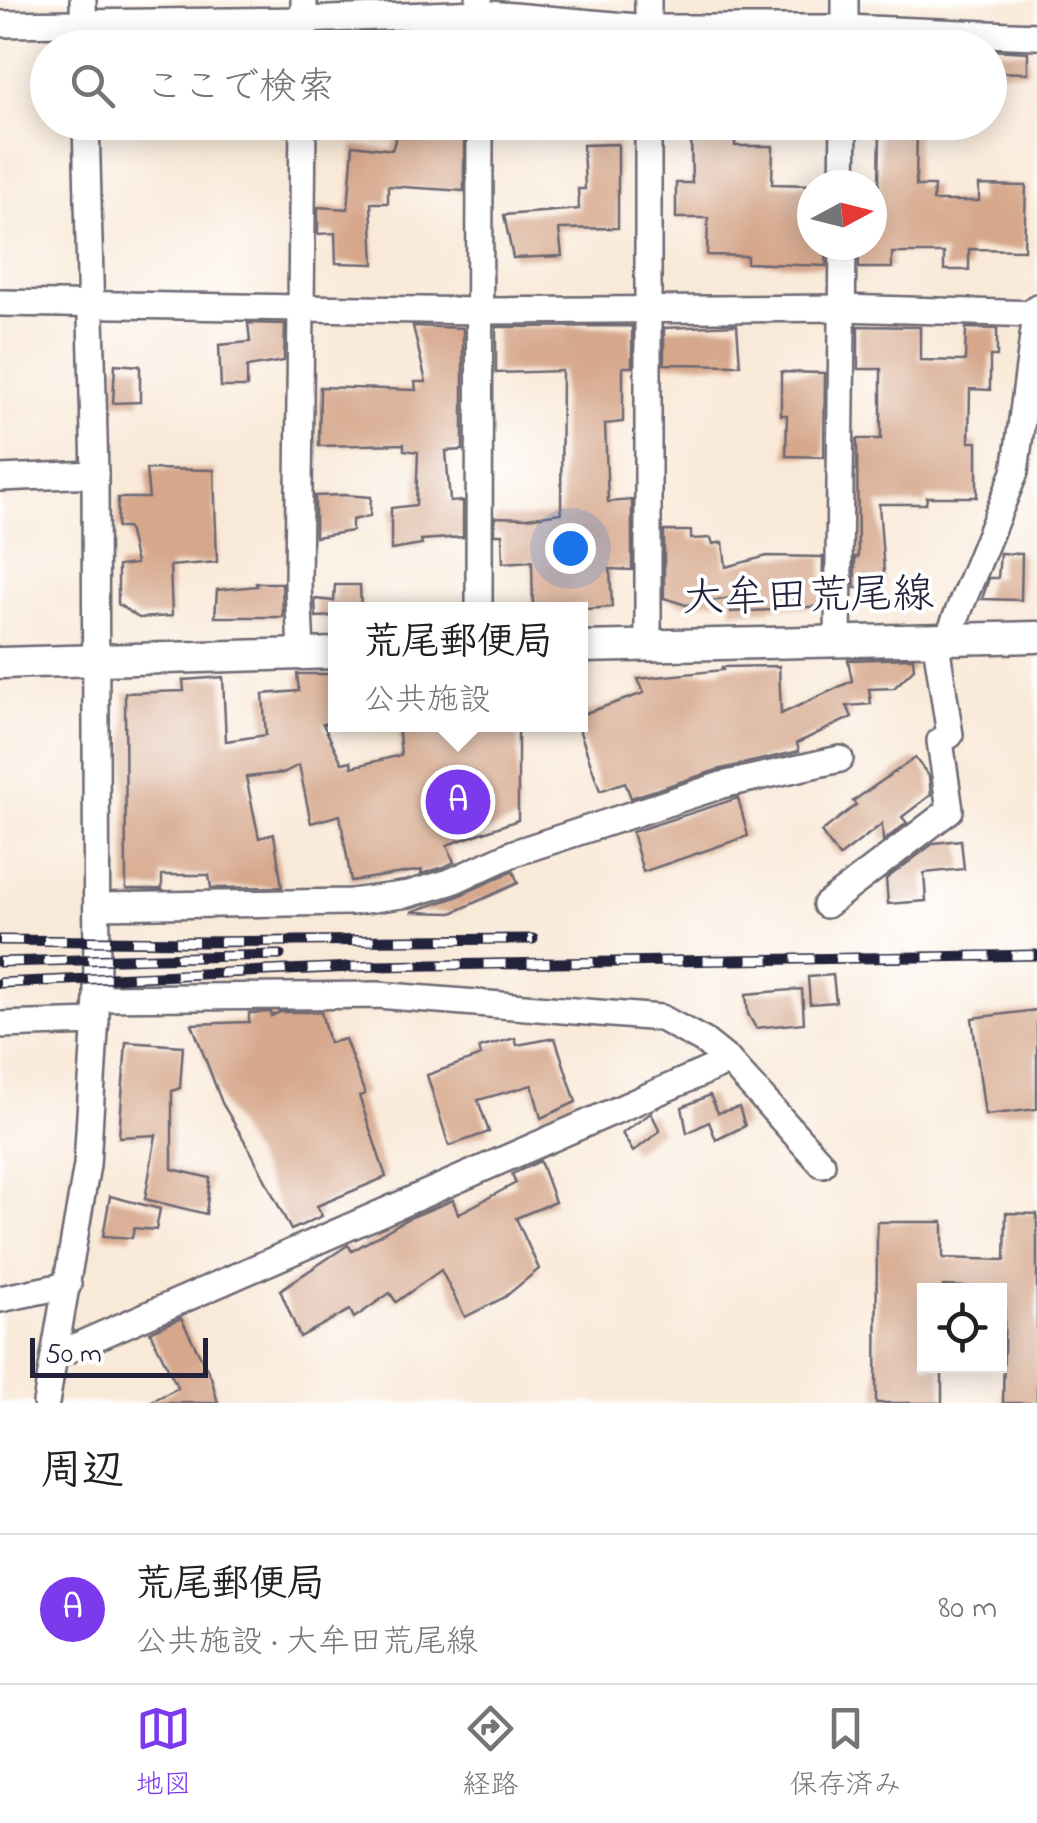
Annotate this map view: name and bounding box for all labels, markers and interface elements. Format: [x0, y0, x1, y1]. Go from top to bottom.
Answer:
search box [30, 30, 1007, 140]
icon: search [65, 58, 120, 113]
text: ここで検索 [145, 61, 335, 117]
north arrow [797, 170, 887, 260]
your location [545, 523, 596, 574]
street label: 大牟田荒尾線 [681, 565, 935, 631]
popup [328, 602, 588, 732]
text: 荒尾郵便局 [363, 616, 553, 672]
text: 公共施設 [363, 678, 491, 725]
pin: A [426, 764, 490, 840]
map controls [917, 1283, 1007, 1373]
button: locate [917, 1283, 1007, 1373]
scale bar [30, 1333, 208, 1378]
text: 50 m [45, 1335, 102, 1376]
text: 周辺 [40, 1442, 124, 1503]
text: 荒尾郵便局 [135, 1558, 325, 1614]
text: A [63, 1586, 82, 1633]
text: 80 m [938, 1586, 997, 1633]
text: 公共施設 · 大牟田荒尾線 [135, 1620, 478, 1667]
tab: 地図 [135, 1701, 192, 1807]
tab: 経路 [462, 1701, 519, 1807]
tab: 保存済み [789, 1701, 902, 1807]

